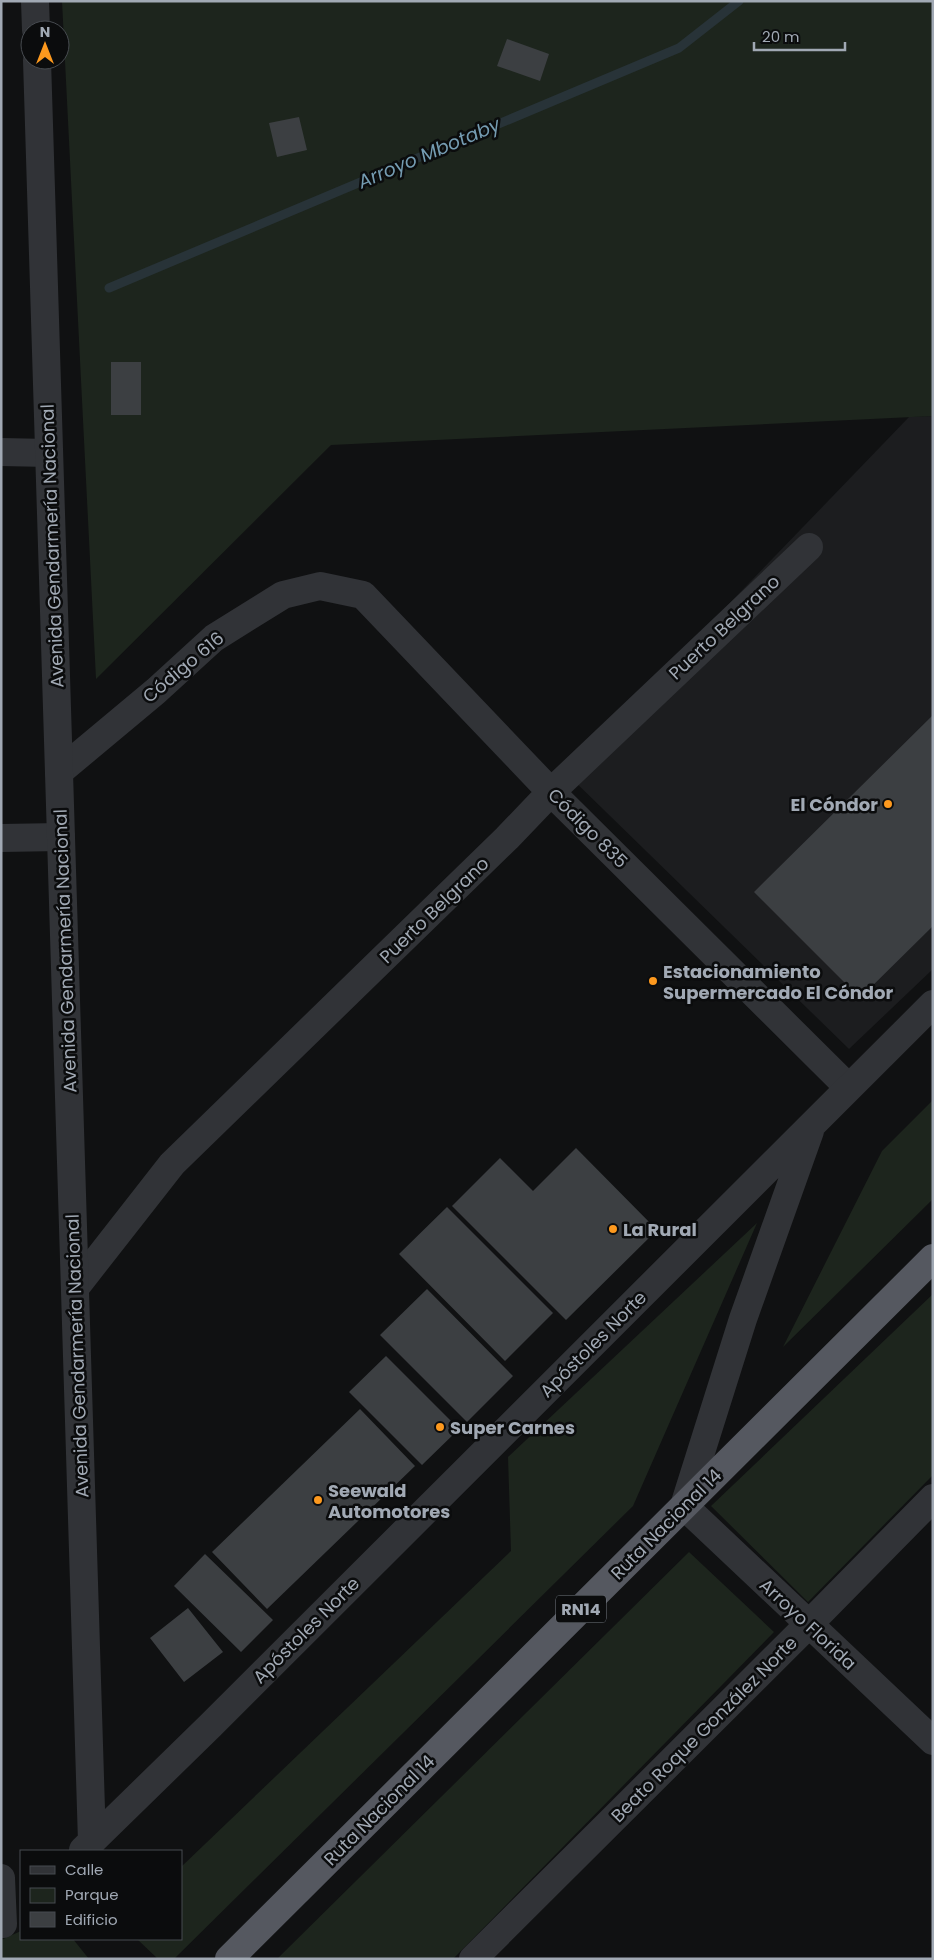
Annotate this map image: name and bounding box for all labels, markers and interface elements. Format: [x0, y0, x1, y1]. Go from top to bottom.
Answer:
north arrow [20, 20, 70, 70]
scale bar [754, 20, 845, 52]
text: N [40, 22, 50, 42]
text: 20 m [762, 26, 800, 47]
water label: Arroyo Mbotaby [353, 110, 506, 196]
street label: Avenida Gendarmería Nacional [35, 404, 69, 688]
street label: Puerto Belgrano [663, 569, 785, 685]
street label: Código 616 [137, 626, 229, 708]
street label: Código 835 [542, 782, 634, 874]
place label: El Cóndor [790, 792, 878, 817]
marker: El Cóndor [882, 798, 894, 810]
street label: Avenida Gendarmería Nacional [48, 809, 82, 1093]
street label: Puerto Belgrano [374, 851, 494, 969]
place label: Estacionamiento Supermercado El Cóndor [663, 959, 894, 1005]
marker: Estacionamiento Supermercado El Cóndor [647, 975, 659, 987]
street label: Avenida Gendarmería Nacional [60, 1214, 94, 1498]
place label: La Rural [623, 1217, 697, 1242]
marker: La Rural [607, 1223, 619, 1235]
street label: Apóstoles Norte [534, 1285, 652, 1403]
place label: Super Carnes [450, 1415, 575, 1440]
marker: Super Carnes [434, 1421, 446, 1433]
street label: Ruta Nacional 14 [605, 1463, 727, 1585]
place label: Seewald Automotores [328, 1478, 450, 1524]
marker: Seewald Automotores [312, 1494, 324, 1506]
street label: Apóstoles Norte [247, 1571, 365, 1689]
street label: Arroyo Florida [754, 1573, 862, 1675]
road number: RN14 [556, 1596, 606, 1622]
street label: Beato Roque González Norte [605, 1630, 803, 1828]
street label: Ruta Nacional 14 [318, 1749, 440, 1871]
legend [20, 1850, 182, 1940]
text: Calle [65, 1859, 103, 1880]
text: Parque [65, 1884, 118, 1905]
text: Edificio [65, 1909, 118, 1930]

